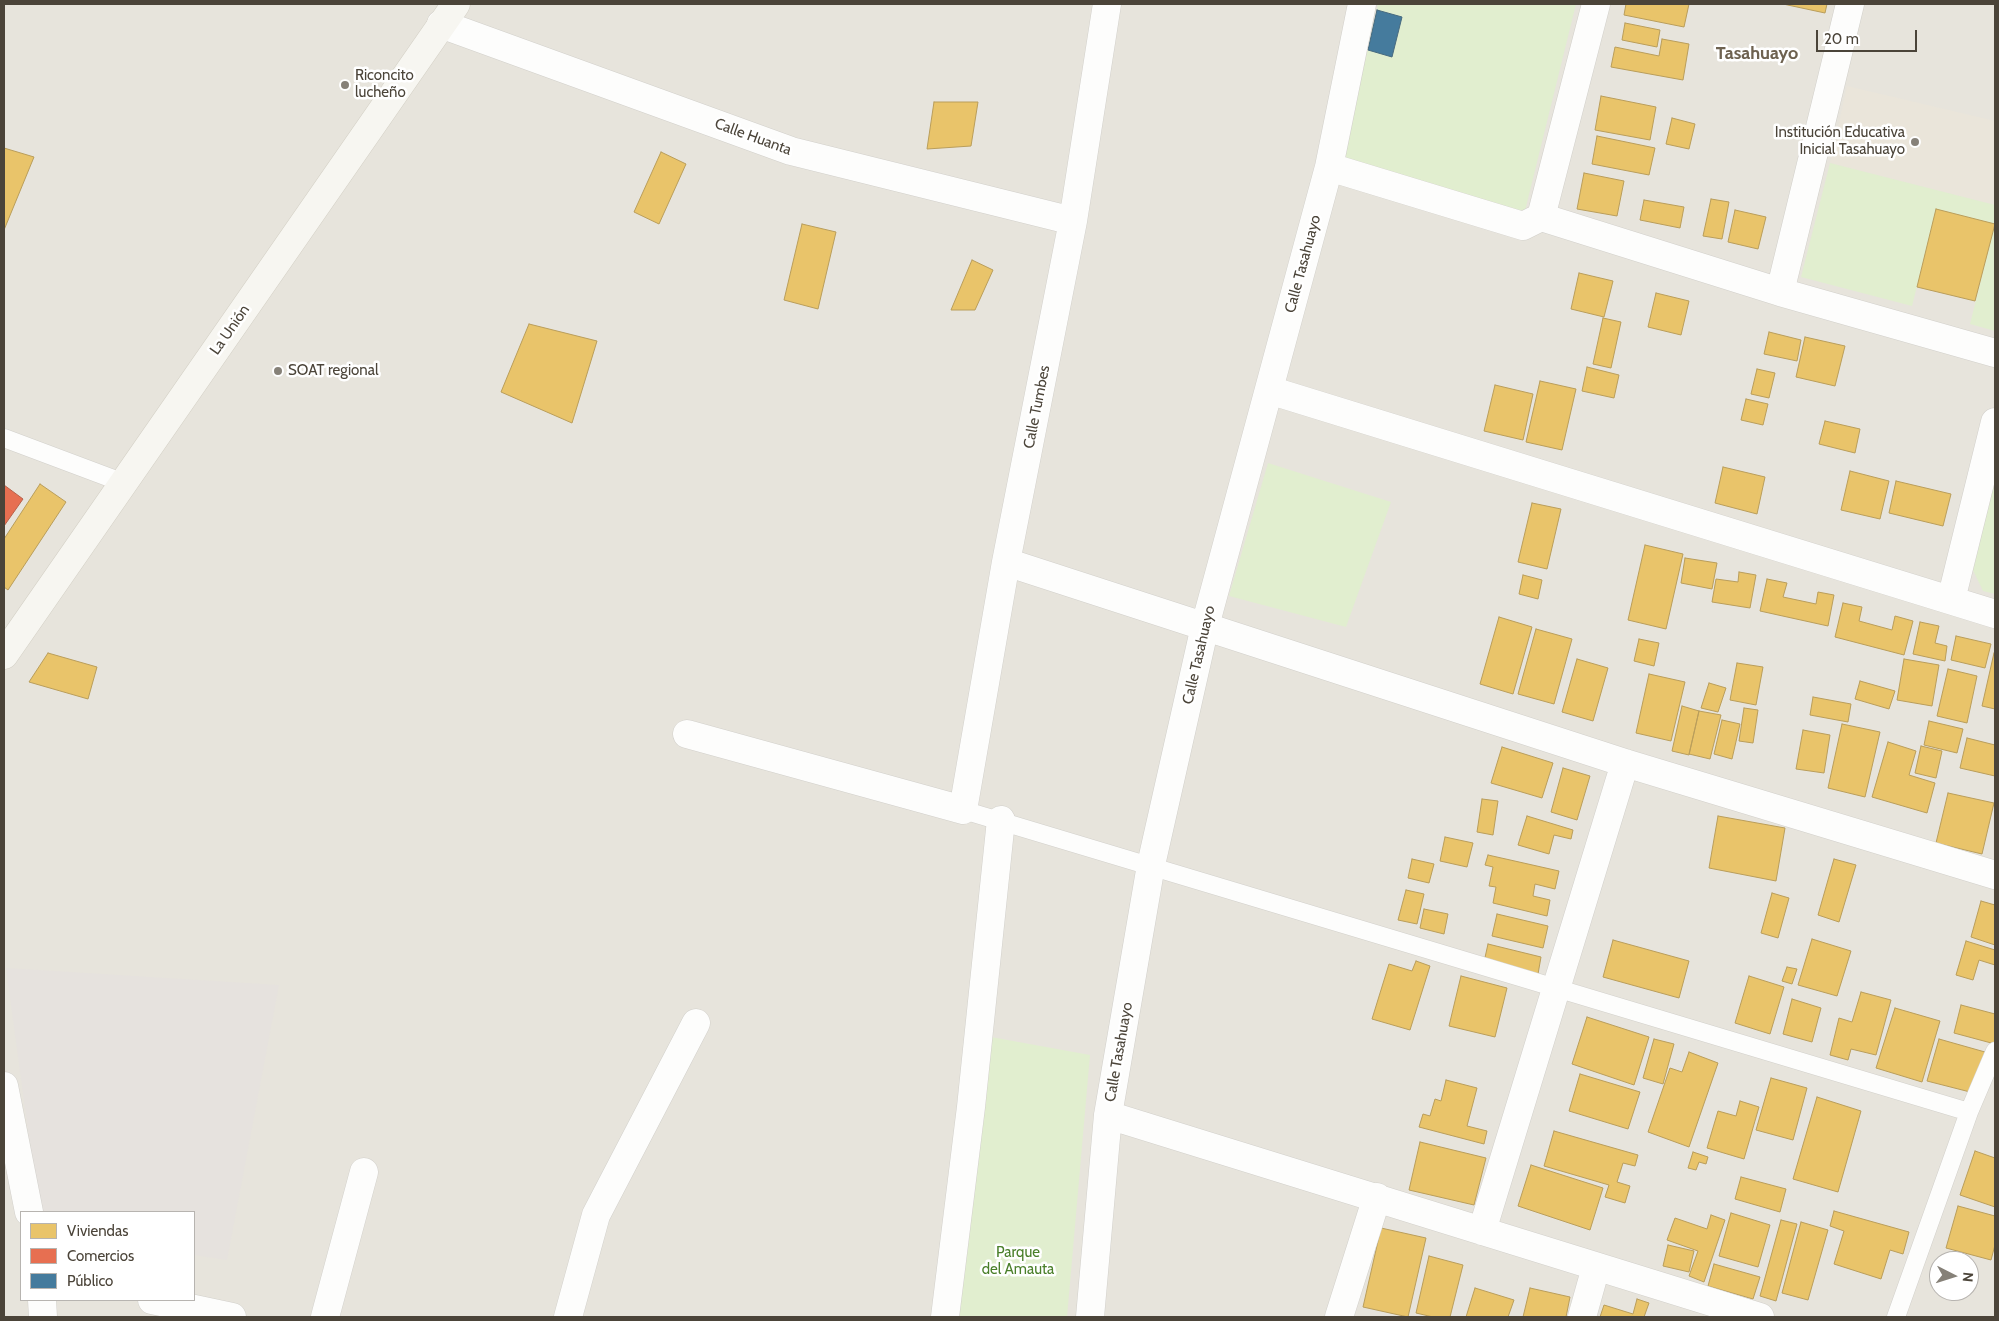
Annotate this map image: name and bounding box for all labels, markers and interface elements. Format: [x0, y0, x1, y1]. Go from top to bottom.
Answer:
scale bar [1819, 20, 1920, 52]
text: 20 m [1824, 30, 1859, 48]
district label: Tasahuayo [1716, 43, 1798, 65]
place label: Riconcito lucheño [355, 67, 414, 102]
marker: Riconcito lucheño [339, 79, 351, 91]
street label: Calle Huanta [712, 115, 794, 159]
place label: Institución Educativa Inicial Tasahuayo [1775, 124, 1905, 159]
marker: Institución Educativa Inicial Tasahuayo [1909, 136, 1921, 148]
street label: Calle Tasahuayo [1281, 213, 1325, 315]
street label: La Unión [206, 302, 254, 358]
place label: SOAT regional [288, 362, 378, 380]
street label: Calle Tumbes [1020, 364, 1054, 450]
marker: SOAT regional [272, 365, 284, 377]
street label: Calle Tasahuayo [1179, 604, 1219, 706]
street label: Calle Tasahuayo [1101, 1001, 1137, 1103]
legend [20, 1211, 195, 1301]
text: Viviendas [67, 1222, 128, 1240]
park label: Parque del Amauta [982, 1244, 1054, 1279]
text: Comercios [67, 1247, 134, 1265]
north arrow [1929, 1251, 1979, 1301]
text: Público [67, 1272, 113, 1290]
text: N [1959, 1272, 1977, 1283]

